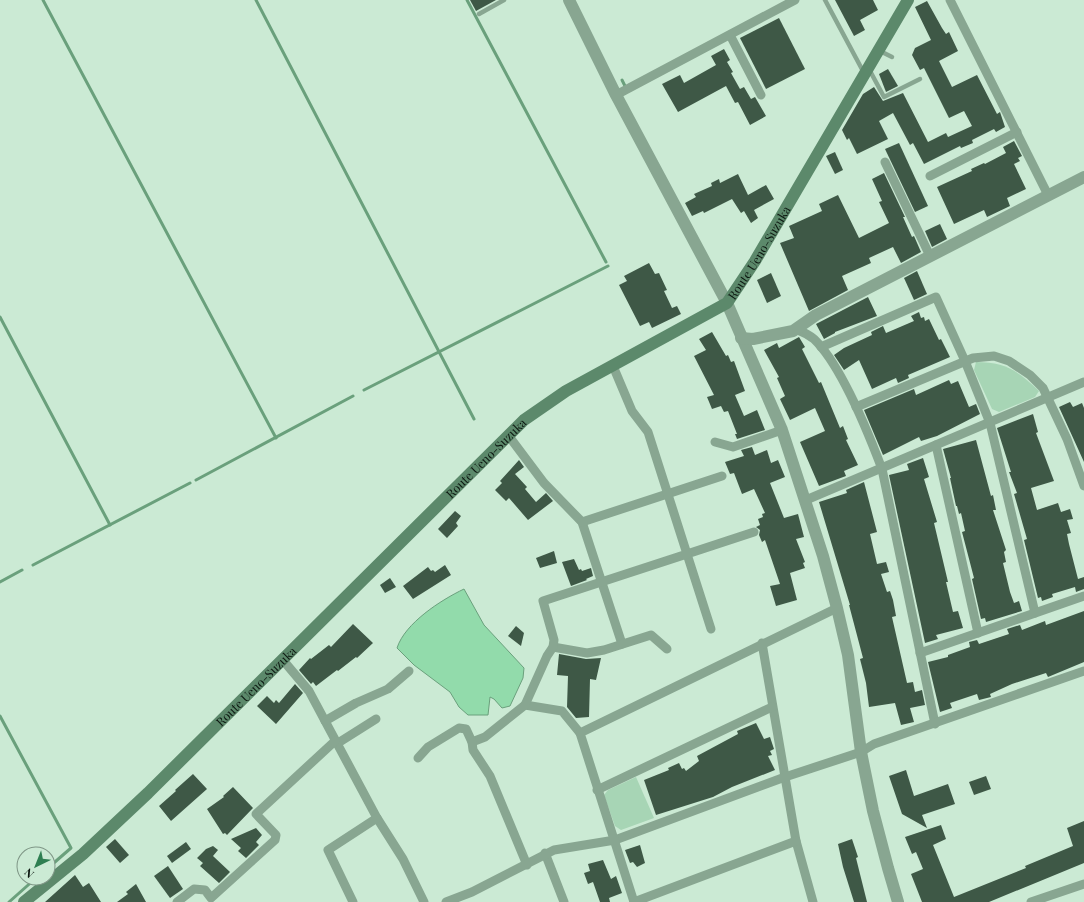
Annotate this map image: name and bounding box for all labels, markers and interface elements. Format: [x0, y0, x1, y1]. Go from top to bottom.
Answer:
street label: Route Ueno-Suzuka [724, 203, 794, 302]
street label: Route Ueno-Suzuka [442, 415, 529, 501]
street label: Route Ueno-Suzuka [212, 643, 299, 729]
north arrow [16, 846, 56, 886]
text: N [21, 865, 37, 882]

